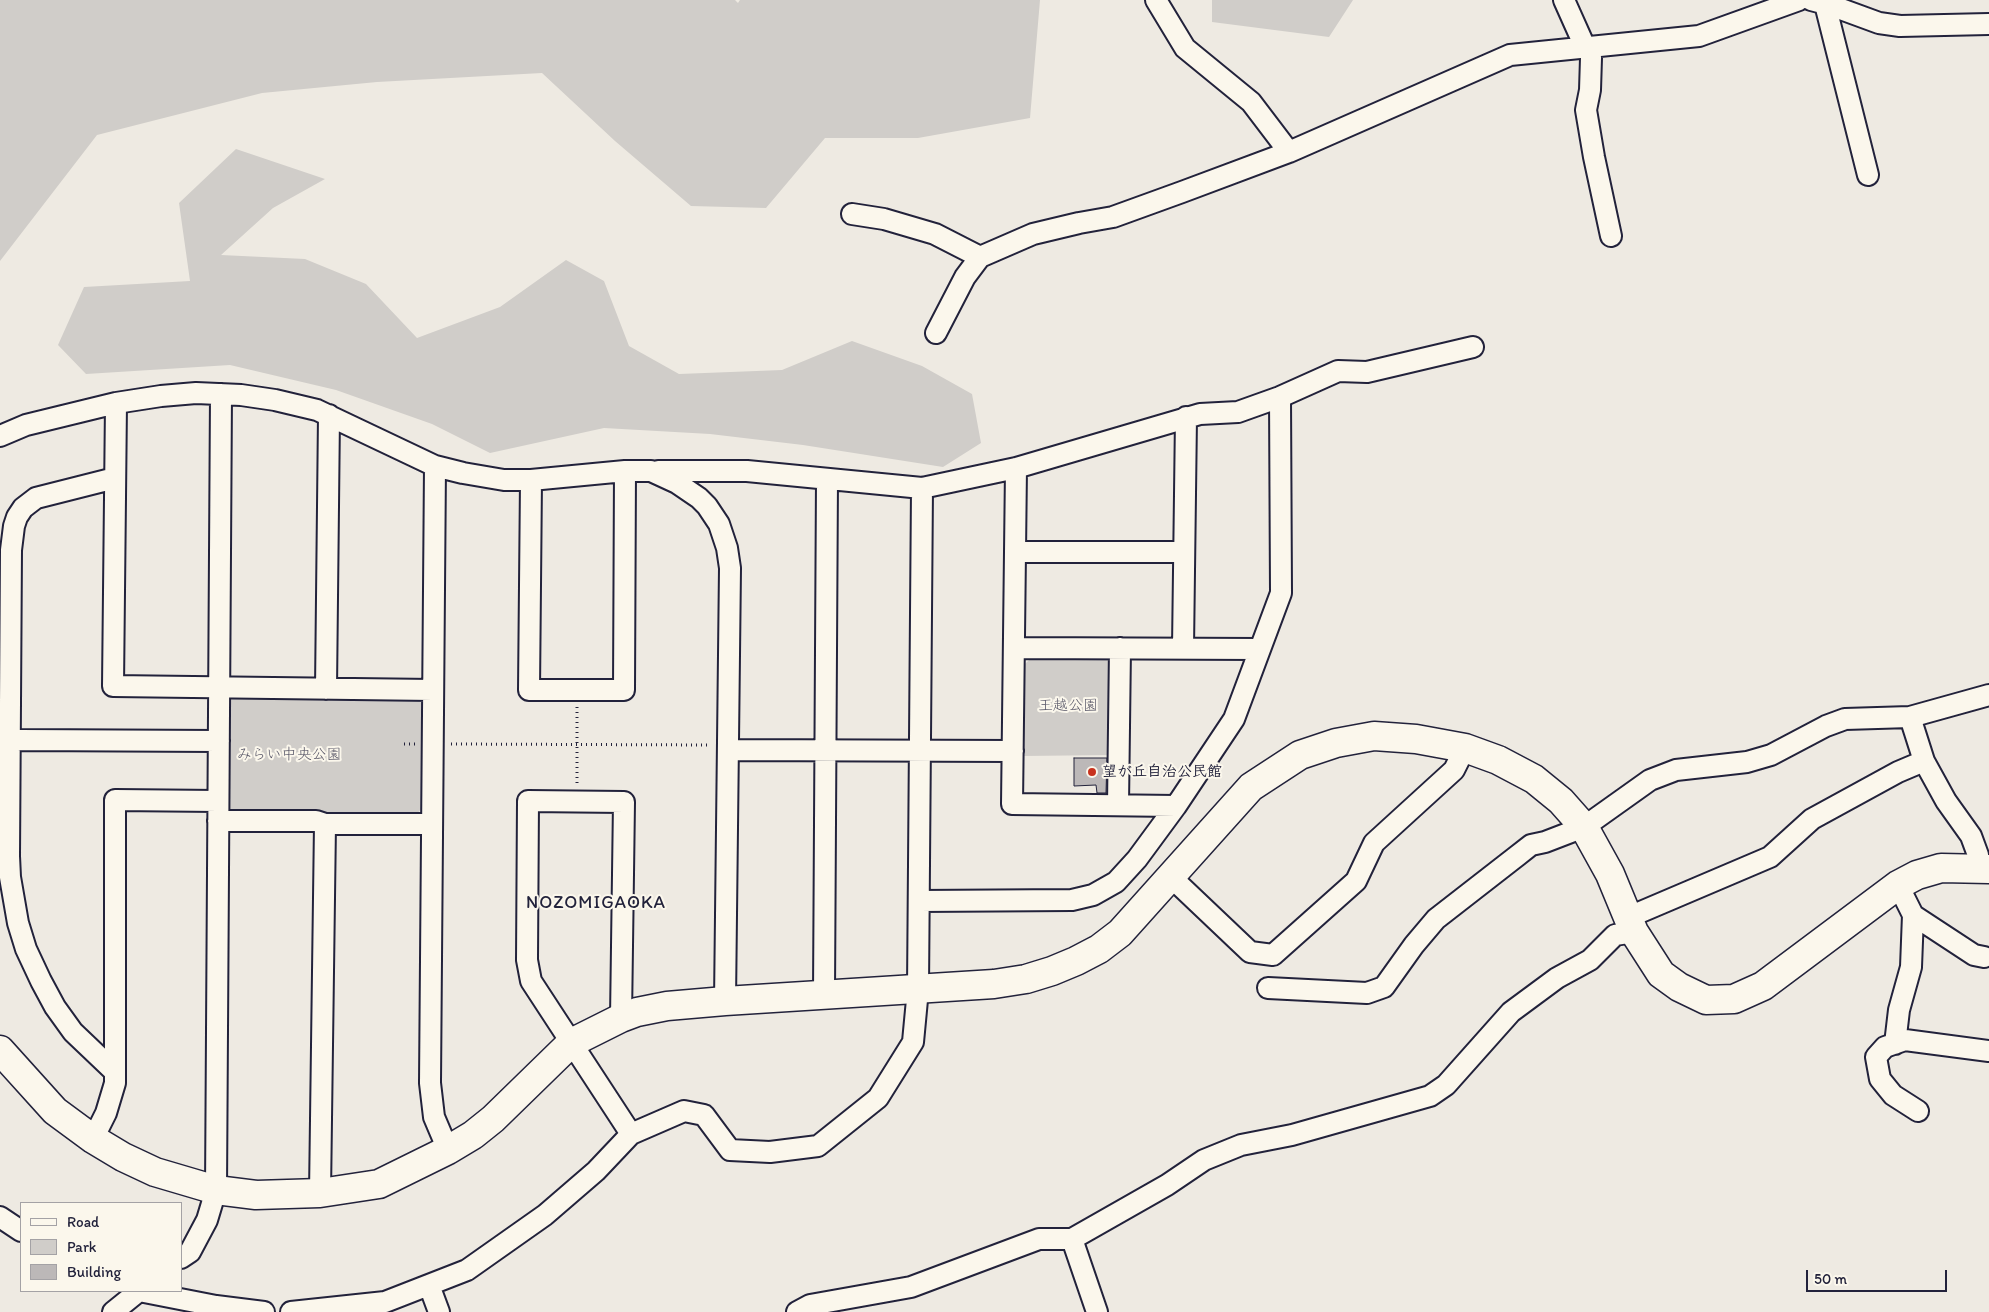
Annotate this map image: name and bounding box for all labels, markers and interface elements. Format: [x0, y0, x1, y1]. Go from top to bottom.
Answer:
park label: 王越公園 [1038, 697, 1098, 715]
park label: みらい中央公園 [237, 746, 341, 764]
place label: 望が丘自治公民館 [1102, 763, 1222, 781]
marker: 望が丘自治公民館 [1086, 766, 1098, 778]
district label: NOZOMIGAOKA [525, 892, 667, 914]
legend [20, 1202, 182, 1292]
text: Road [67, 1213, 99, 1231]
text: Park [67, 1238, 97, 1256]
scale bar [1809, 1260, 1950, 1292]
text: Building [67, 1263, 121, 1281]
text: 50 m [1814, 1270, 1847, 1288]

